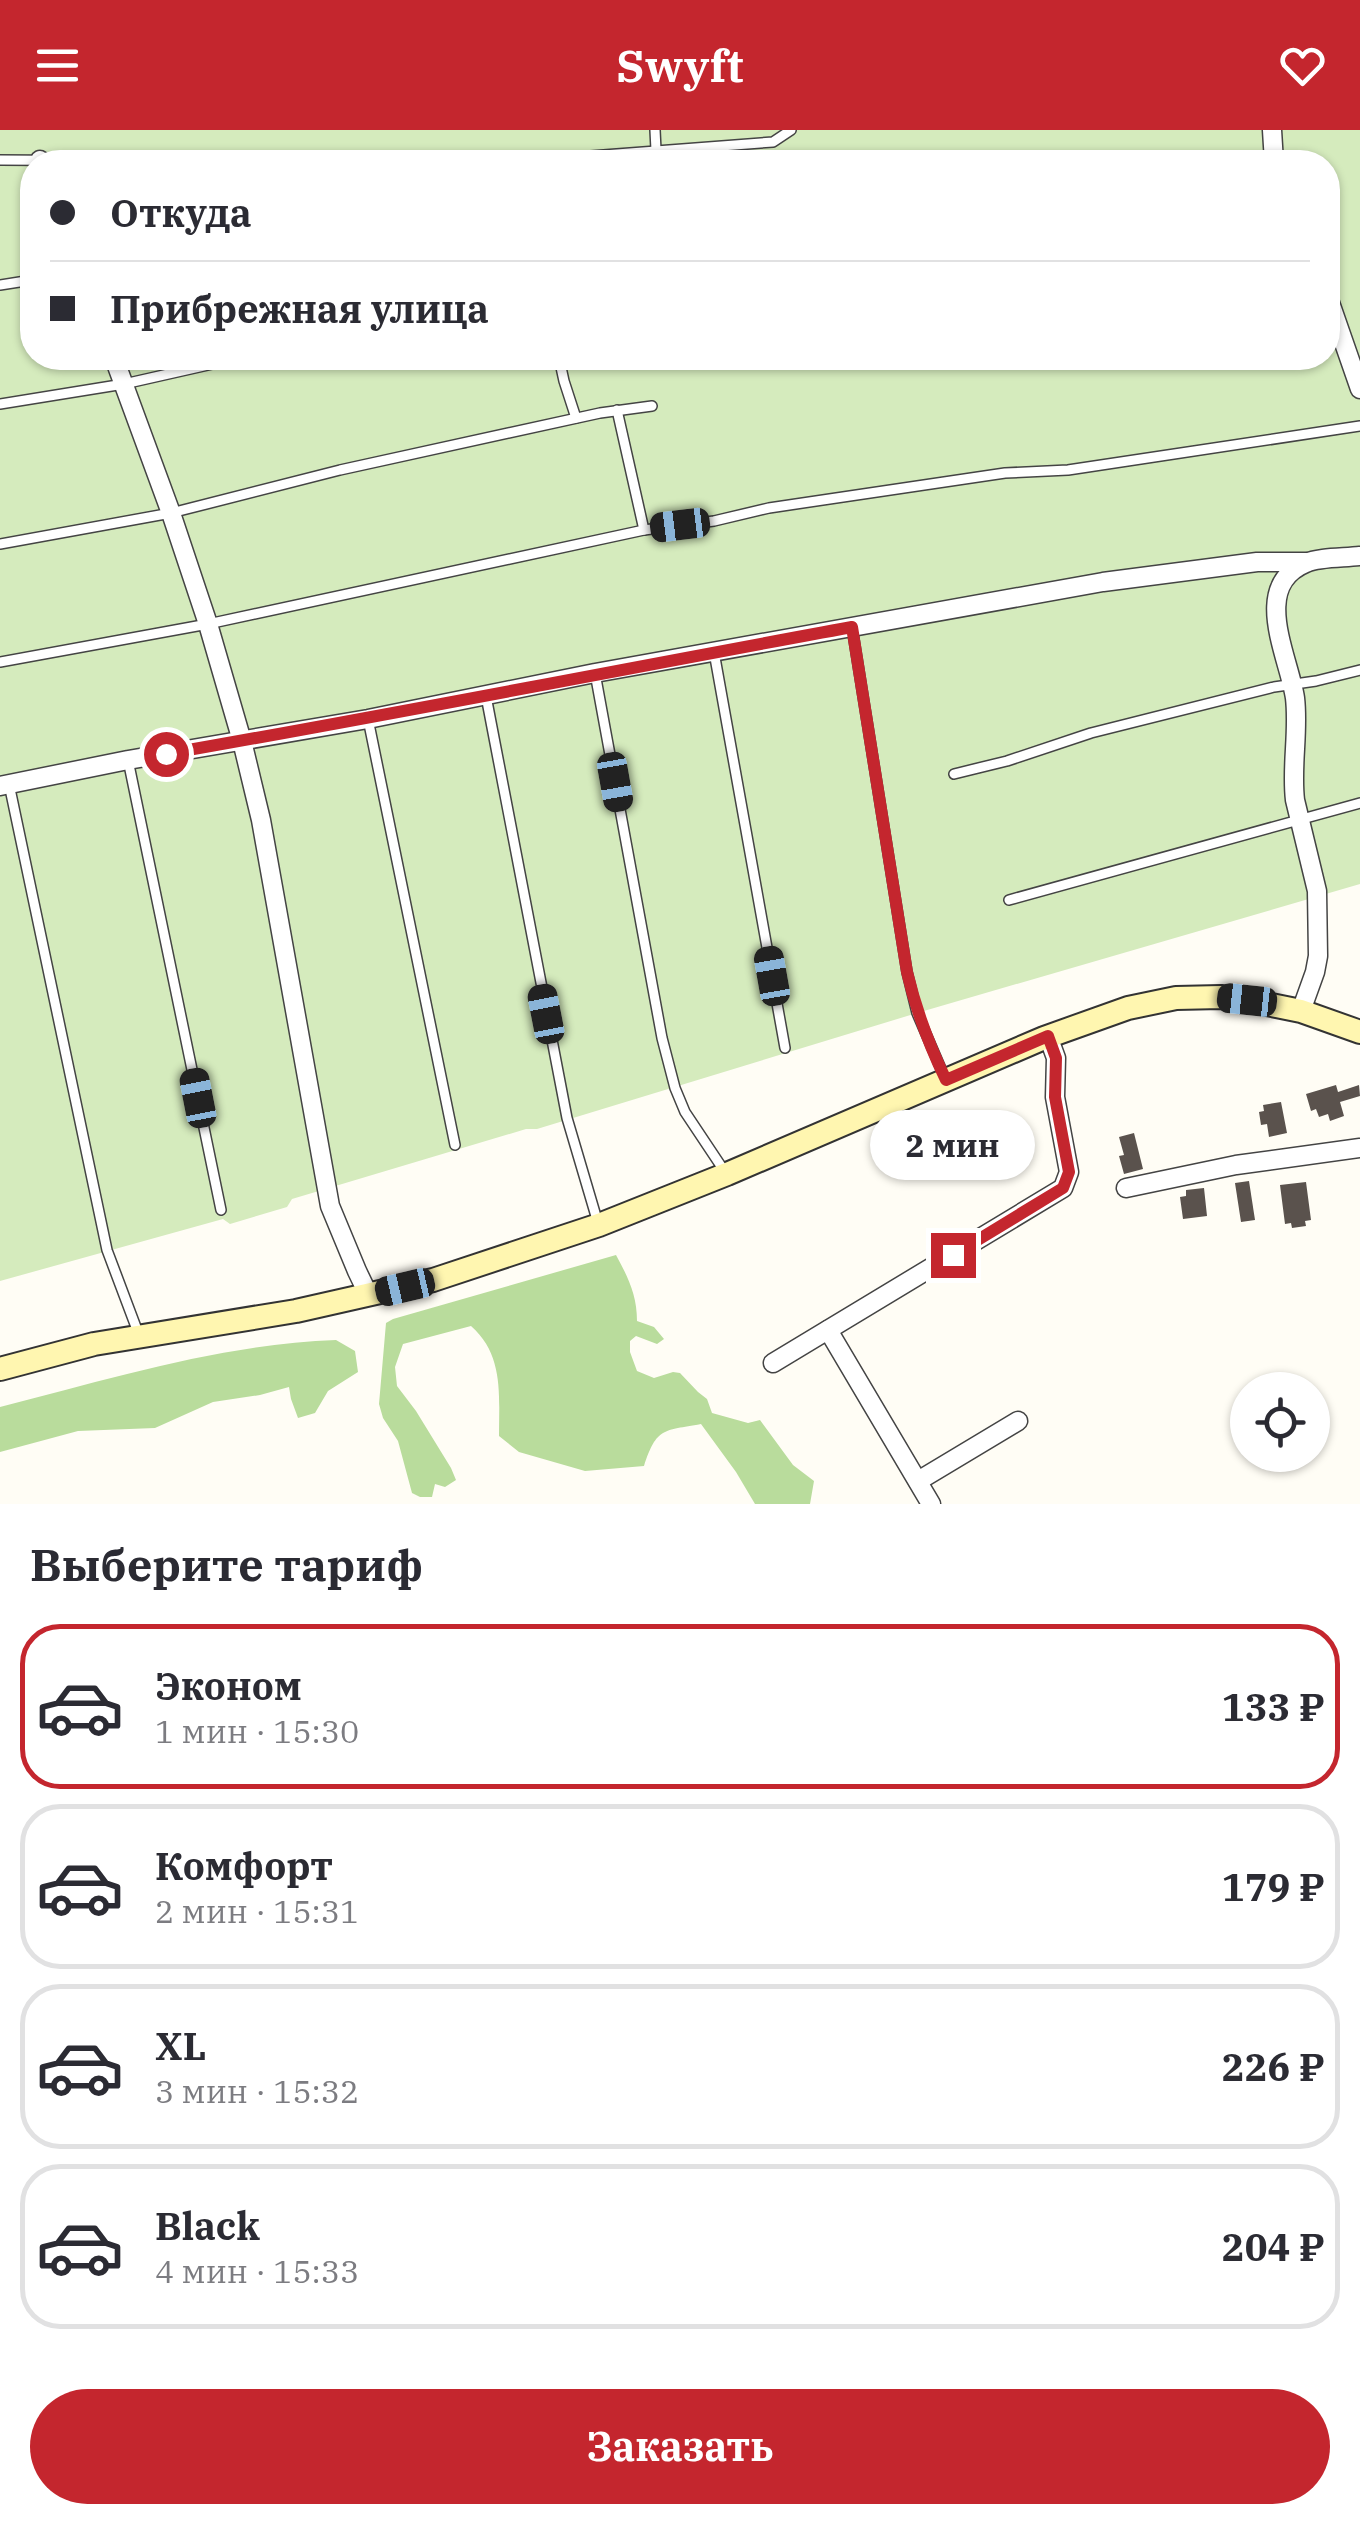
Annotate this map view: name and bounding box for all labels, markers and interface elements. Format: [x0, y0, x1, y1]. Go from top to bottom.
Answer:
text: Swyft [616, 36, 744, 94]
icon: menu [30, 38, 85, 93]
icon: heart [1275, 38, 1330, 93]
text: Откуда [110, 188, 252, 237]
text: Прибрежная улица [110, 284, 489, 333]
car [648, 506, 712, 544]
route start [144, 732, 189, 777]
car [595, 750, 635, 814]
car [752, 944, 792, 1008]
car [526, 982, 566, 1046]
car [1216, 982, 1278, 1018]
car [178, 1066, 218, 1130]
callout: 2 мин [870, 1110, 1036, 1180]
text: 2 мин [906, 1124, 999, 1166]
route end [931, 1233, 976, 1278]
car [372, 1266, 438, 1308]
map controls [1230, 1372, 1330, 1472]
button: locate [1230, 1372, 1330, 1472]
text: Выберите тариф [30, 1535, 423, 1593]
text: Эконом [155, 1661, 302, 1710]
icon: car [35, 1662, 125, 1752]
text: 133 ₽ [1222, 1682, 1325, 1731]
text: 1 мин · 15:30 [155, 1710, 359, 1752]
text: Комфорт [155, 1841, 333, 1890]
icon: car [35, 1842, 125, 1932]
text: 179 ₽ [1222, 1862, 1325, 1911]
text: 2 мин · 15:31 [155, 1890, 359, 1932]
text: XL [155, 2021, 206, 2070]
icon: car [35, 2022, 125, 2112]
text: 226 ₽ [1222, 2042, 1325, 2091]
text: 3 мин · 15:32 [155, 2070, 359, 2112]
text: Black [155, 2201, 260, 2250]
icon: car [35, 2202, 125, 2292]
text: 204 ₽ [1222, 2222, 1325, 2271]
text: 4 мин · 15:33 [155, 2250, 359, 2292]
button: Заказать [30, 2389, 1330, 2504]

